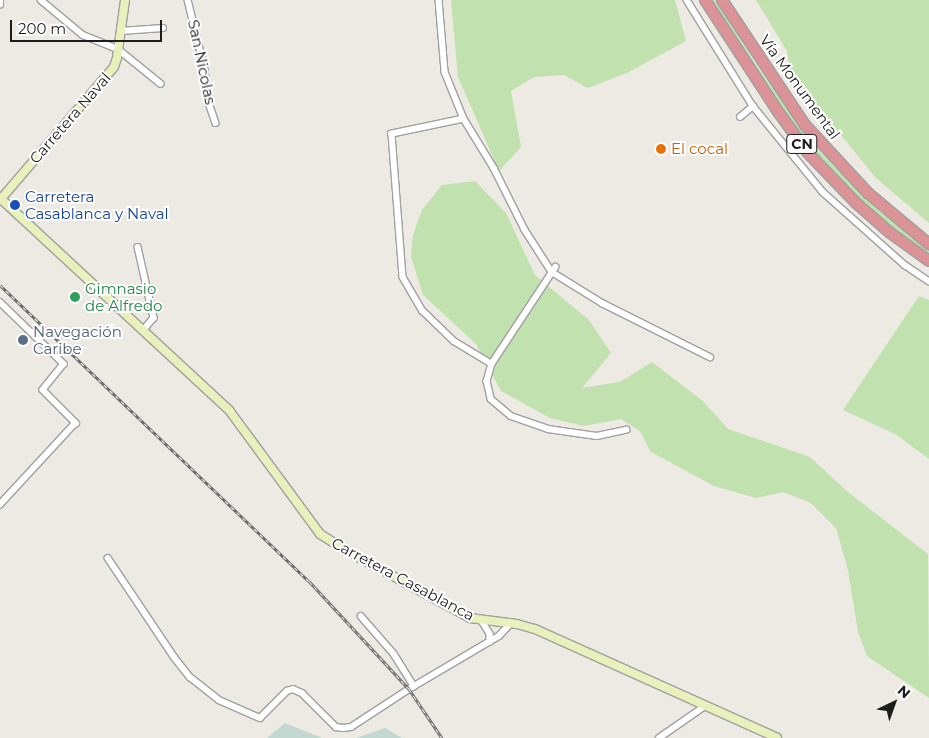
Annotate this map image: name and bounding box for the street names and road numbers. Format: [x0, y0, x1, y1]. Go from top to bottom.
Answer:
street label: San Nicolas [184, 18, 220, 106]
street label: Vía Monumental [756, 31, 844, 143]
street label: Carretera Naval [26, 69, 114, 167]
road number: CN [786, 132, 818, 156]
street label: Carretera Casablanca [328, 534, 478, 624]

